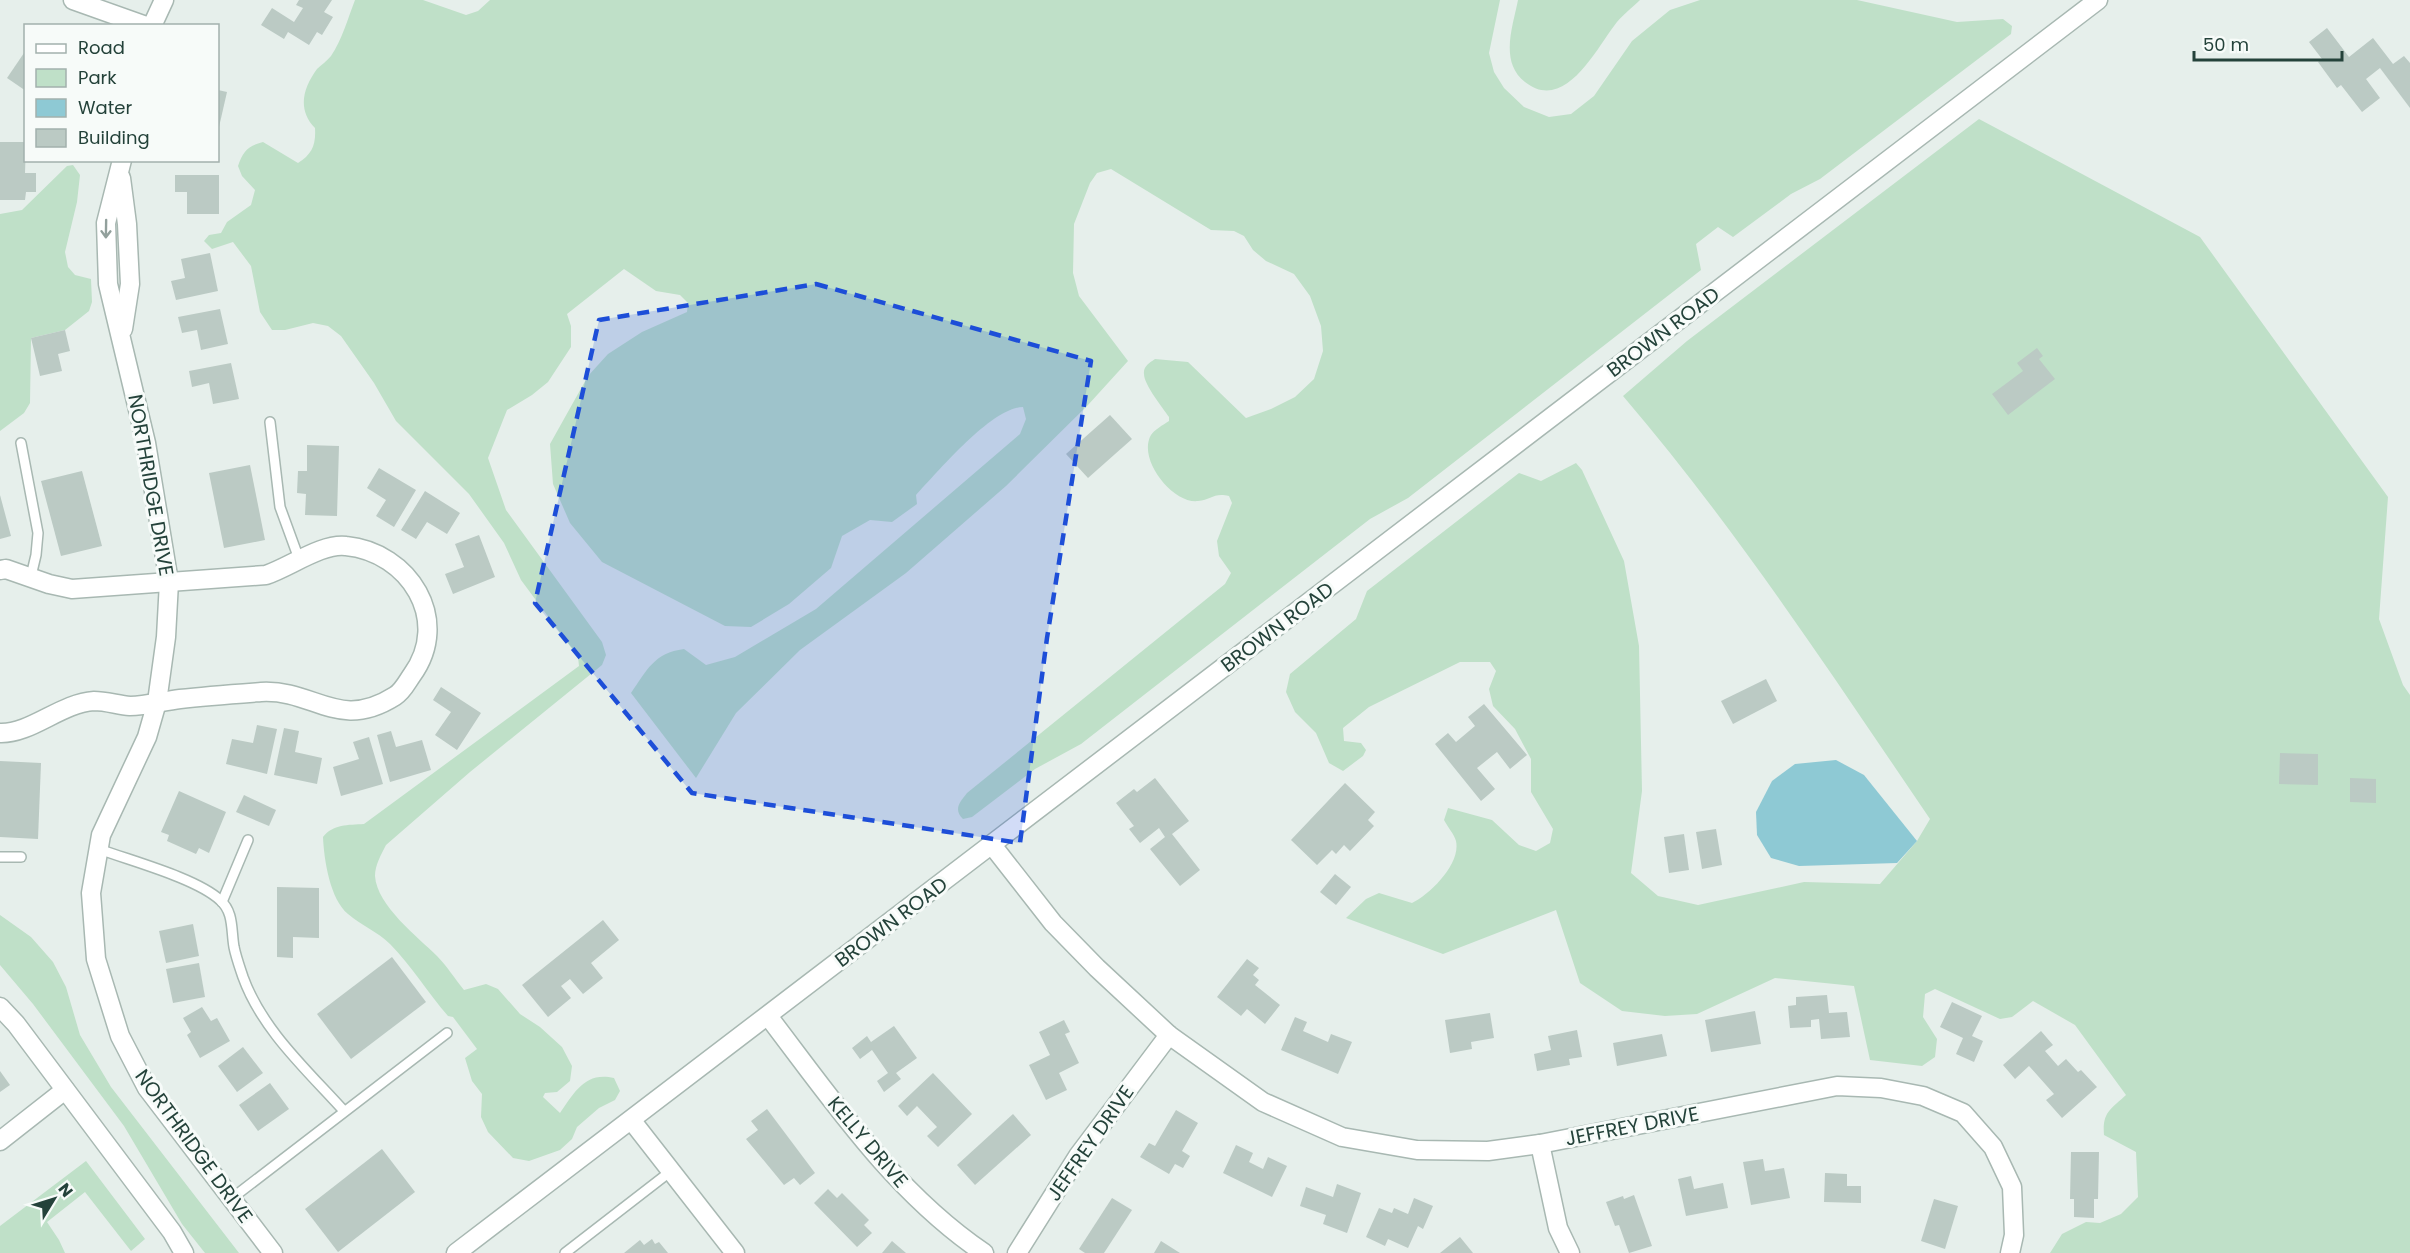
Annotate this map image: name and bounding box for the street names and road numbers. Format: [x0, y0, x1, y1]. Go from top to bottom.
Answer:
street label: BROWN ROAD [1601, 280, 1725, 384]
street label: NORTHRIDGE DRIVE [121, 392, 181, 578]
street label: BROWN ROAD [1215, 575, 1339, 679]
street label: BROWN ROAD [829, 870, 953, 974]
street label: NORTHRIDGE DRIVE [129, 1063, 259, 1229]
street label: JEFFREY DRIVE [1040, 1079, 1140, 1207]
street label: KELLY DRIVE [821, 1090, 915, 1194]
street label: JEFFREY DRIVE [1563, 1099, 1701, 1153]

